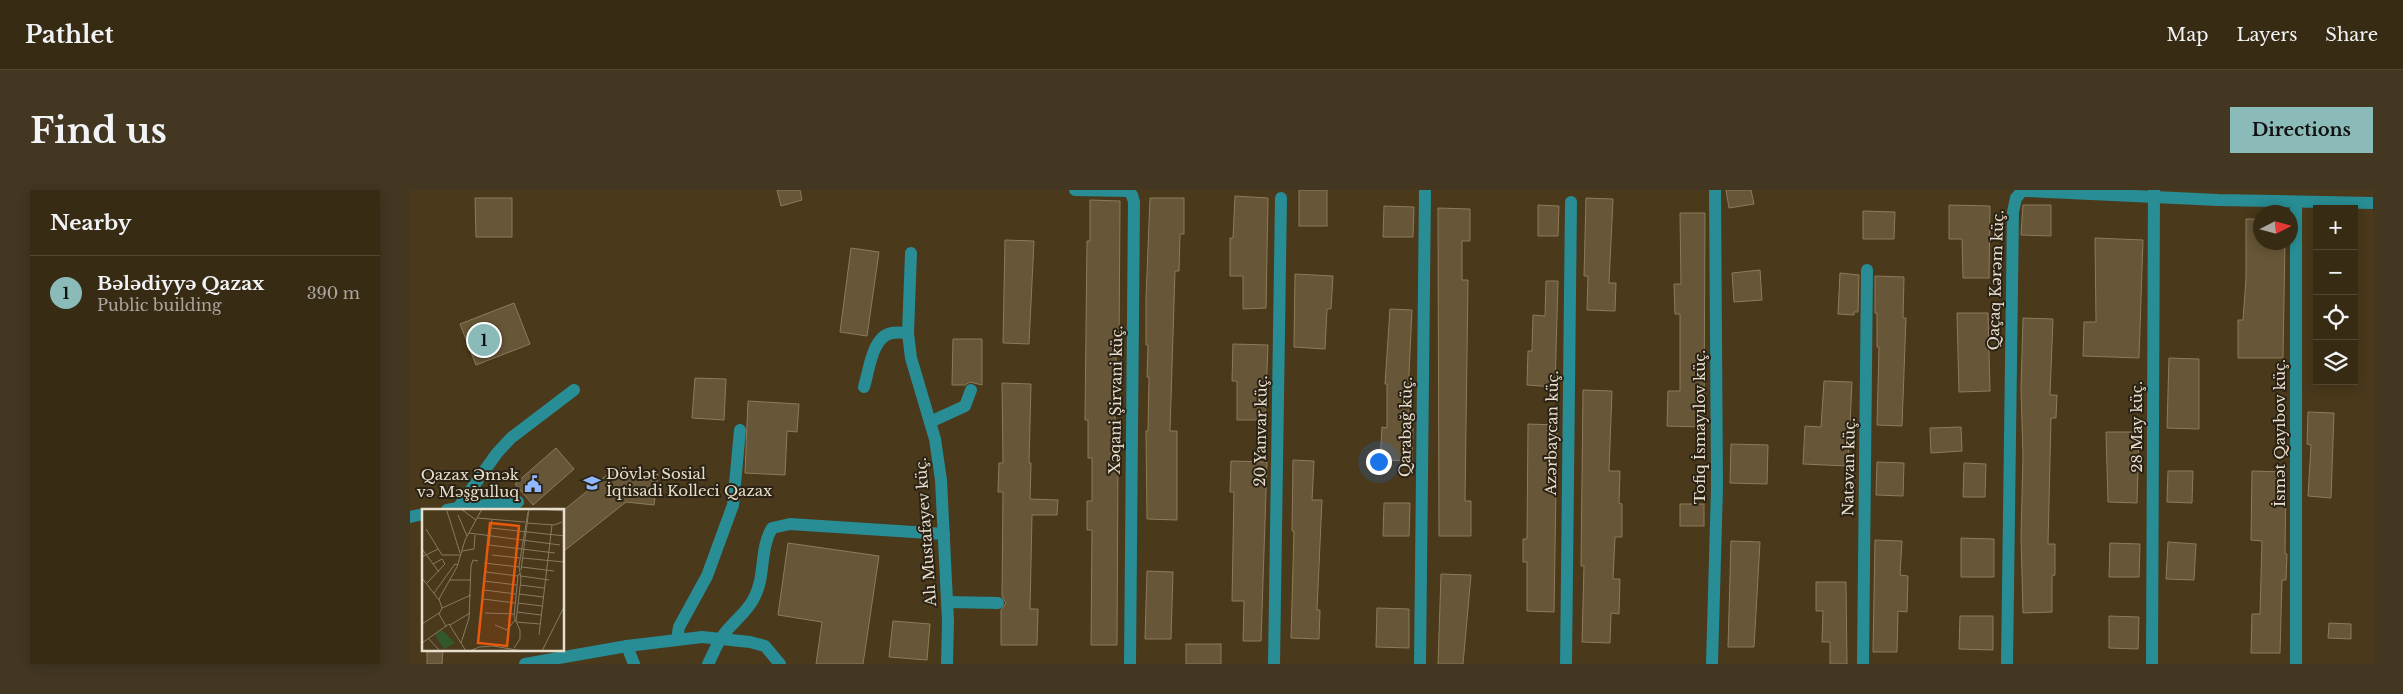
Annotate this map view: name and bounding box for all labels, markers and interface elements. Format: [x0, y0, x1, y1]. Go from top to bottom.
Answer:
text: Pathlet [25, 20, 114, 49]
text: Map [2167, 24, 2208, 46]
text: Layers [2236, 24, 2297, 46]
text: Share [2325, 24, 2378, 46]
button: Directions [2230, 107, 2373, 153]
text: Find us [30, 109, 167, 152]
north arrow [2253, 205, 2298, 250]
map controls [2313, 205, 2358, 385]
button: + [2313, 205, 2358, 250]
street label: Qaçaq Kərəm küç. [1984, 209, 2007, 351]
text: Nearby [50, 210, 131, 236]
button: − [2313, 250, 2358, 295]
text: Bələdiyyə Qazax [97, 272, 264, 295]
text: 1 [63, 283, 69, 303]
text: 390 m [307, 283, 360, 303]
text: Public building [97, 295, 222, 315]
button: locate [2313, 295, 2358, 340]
pin: 1 [468, 321, 500, 359]
street label: Xəqani Şirvani küç. [1105, 325, 1126, 475]
button: layers [2313, 340, 2358, 385]
street label: Tofiq İsmayılov küç. [1690, 350, 1709, 504]
street label: İsmət Qayıbov küç. [2270, 359, 2289, 507]
street label: Azərbaycan küç. [1541, 370, 1562, 497]
street label: 20 Yanvar küç. [1250, 375, 1271, 487]
street label: Qarabağ küç. [1395, 377, 1416, 477]
street label: 28 May küç. [2127, 381, 2146, 473]
street label: Natəvan küç. [1838, 418, 1859, 516]
your location [1366, 449, 1392, 475]
street label: Alı Mustafayev küç. [911, 457, 940, 608]
place label: Dövlət Sosial İqtisadi Kolleci Qazax [606, 464, 772, 500]
place label: Qazax Əmək və Məşğulluq [417, 465, 520, 501]
school or university icon: Dövlət Sosial İqtisadi Kolleci Qazax [582, 473, 602, 493]
public building icon: Qazax Əmək və Məşğulluq [523, 474, 543, 494]
inset map [422, 509, 565, 652]

